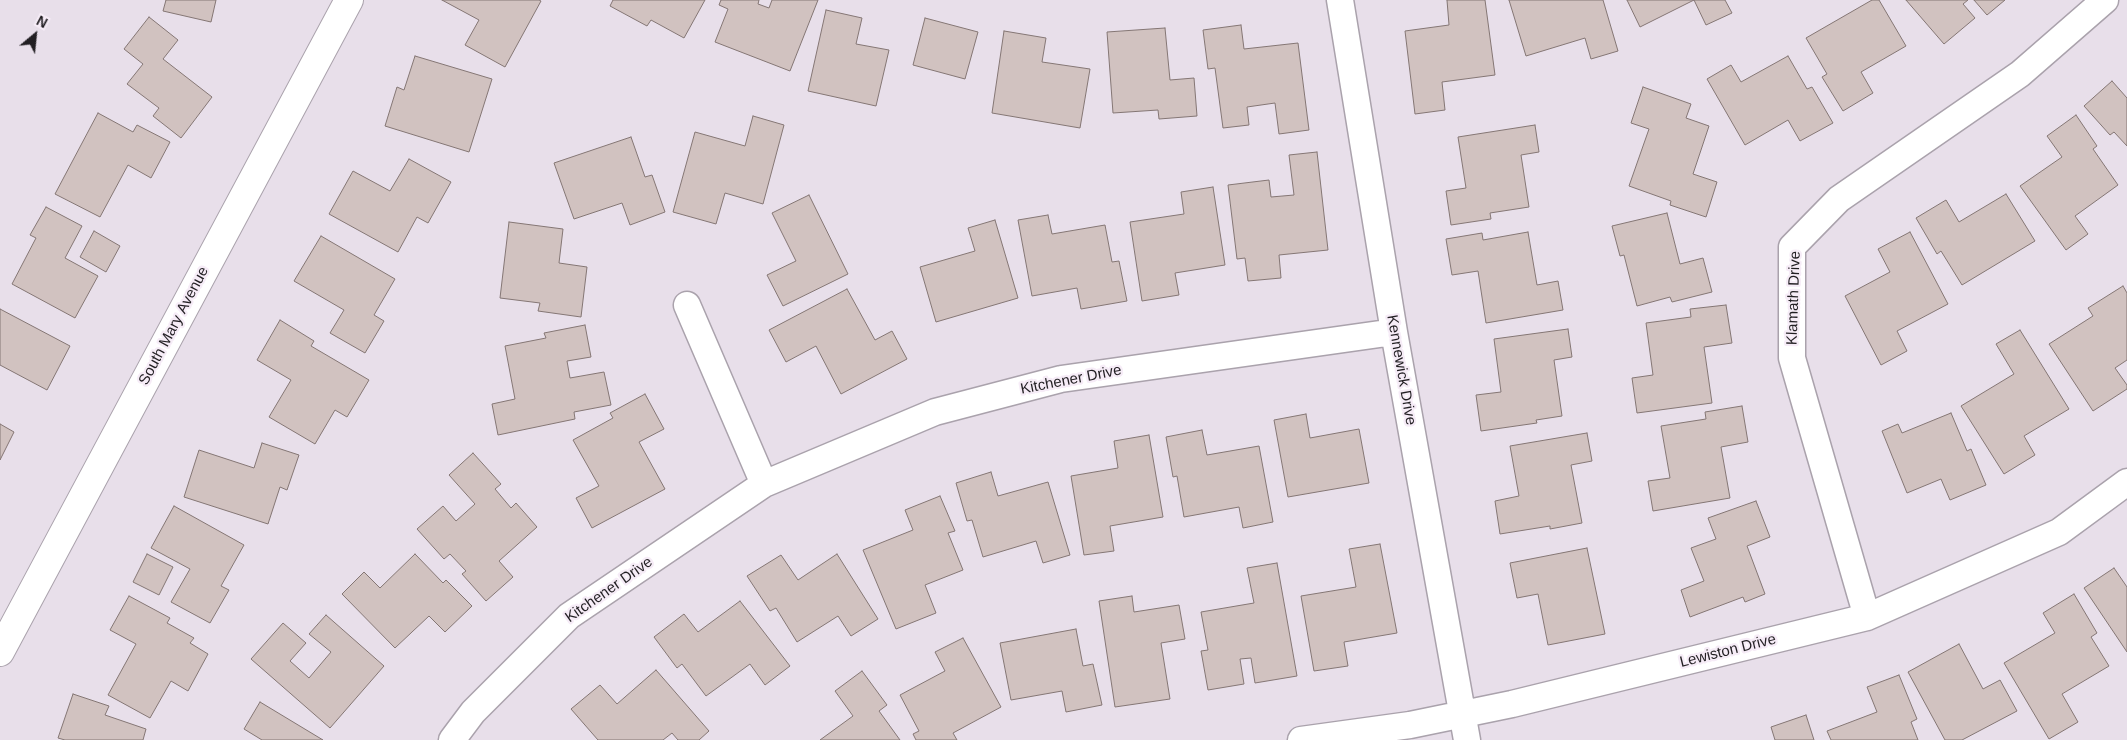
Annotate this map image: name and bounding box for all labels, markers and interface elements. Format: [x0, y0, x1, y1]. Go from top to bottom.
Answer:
north arrow [10, 10, 60, 60]
text: N [34, 12, 50, 31]
street label: Klamath Drive [1783, 251, 1805, 345]
street label: South Mary Avenue [135, 264, 213, 388]
street label: Kennewick Drive [1382, 313, 1420, 427]
street label: Kitchener Drive [1019, 361, 1123, 399]
street label: Kitchener Drive [562, 553, 656, 627]
street label: Lewiston Drive [1678, 630, 1778, 672]

